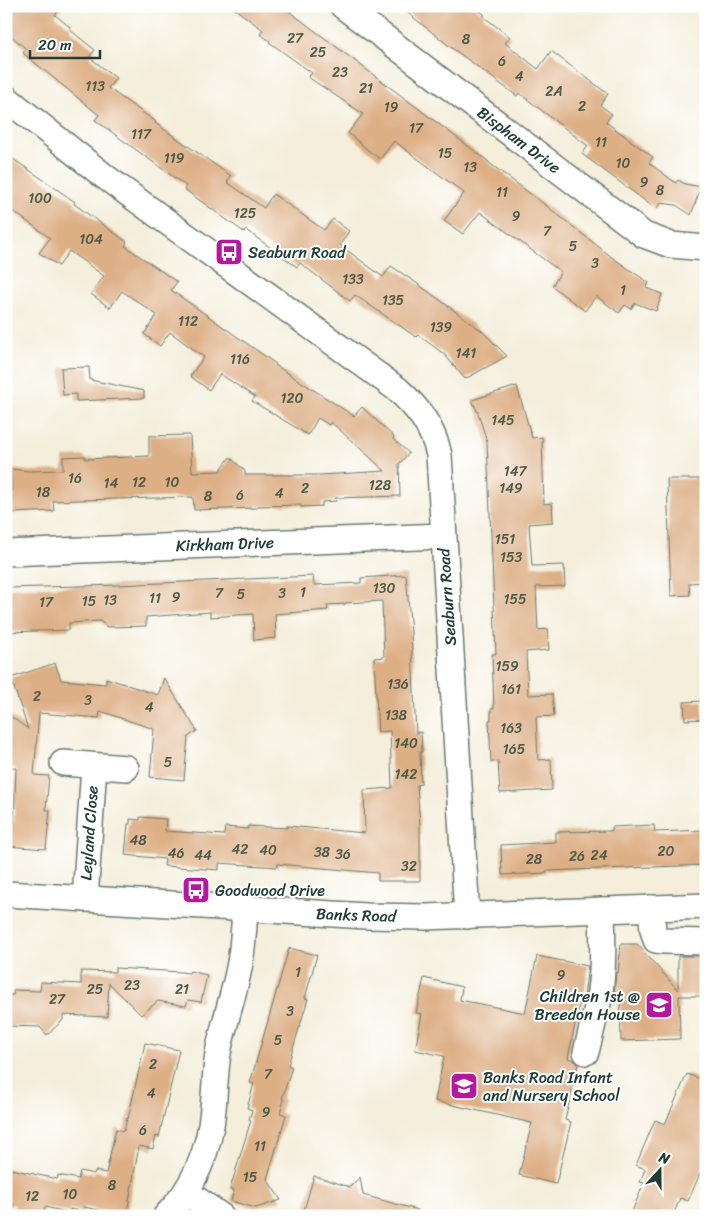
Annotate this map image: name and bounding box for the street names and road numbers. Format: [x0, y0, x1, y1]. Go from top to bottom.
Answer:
street label: Bispham Drive [471, 99, 567, 181]
street label: Kirkham Drive [175, 528, 275, 560]
street label: Seaburn Road [429, 546, 465, 647]
street label: Leyland Close [71, 785, 107, 881]
street label: Banks Road [315, 899, 398, 931]

